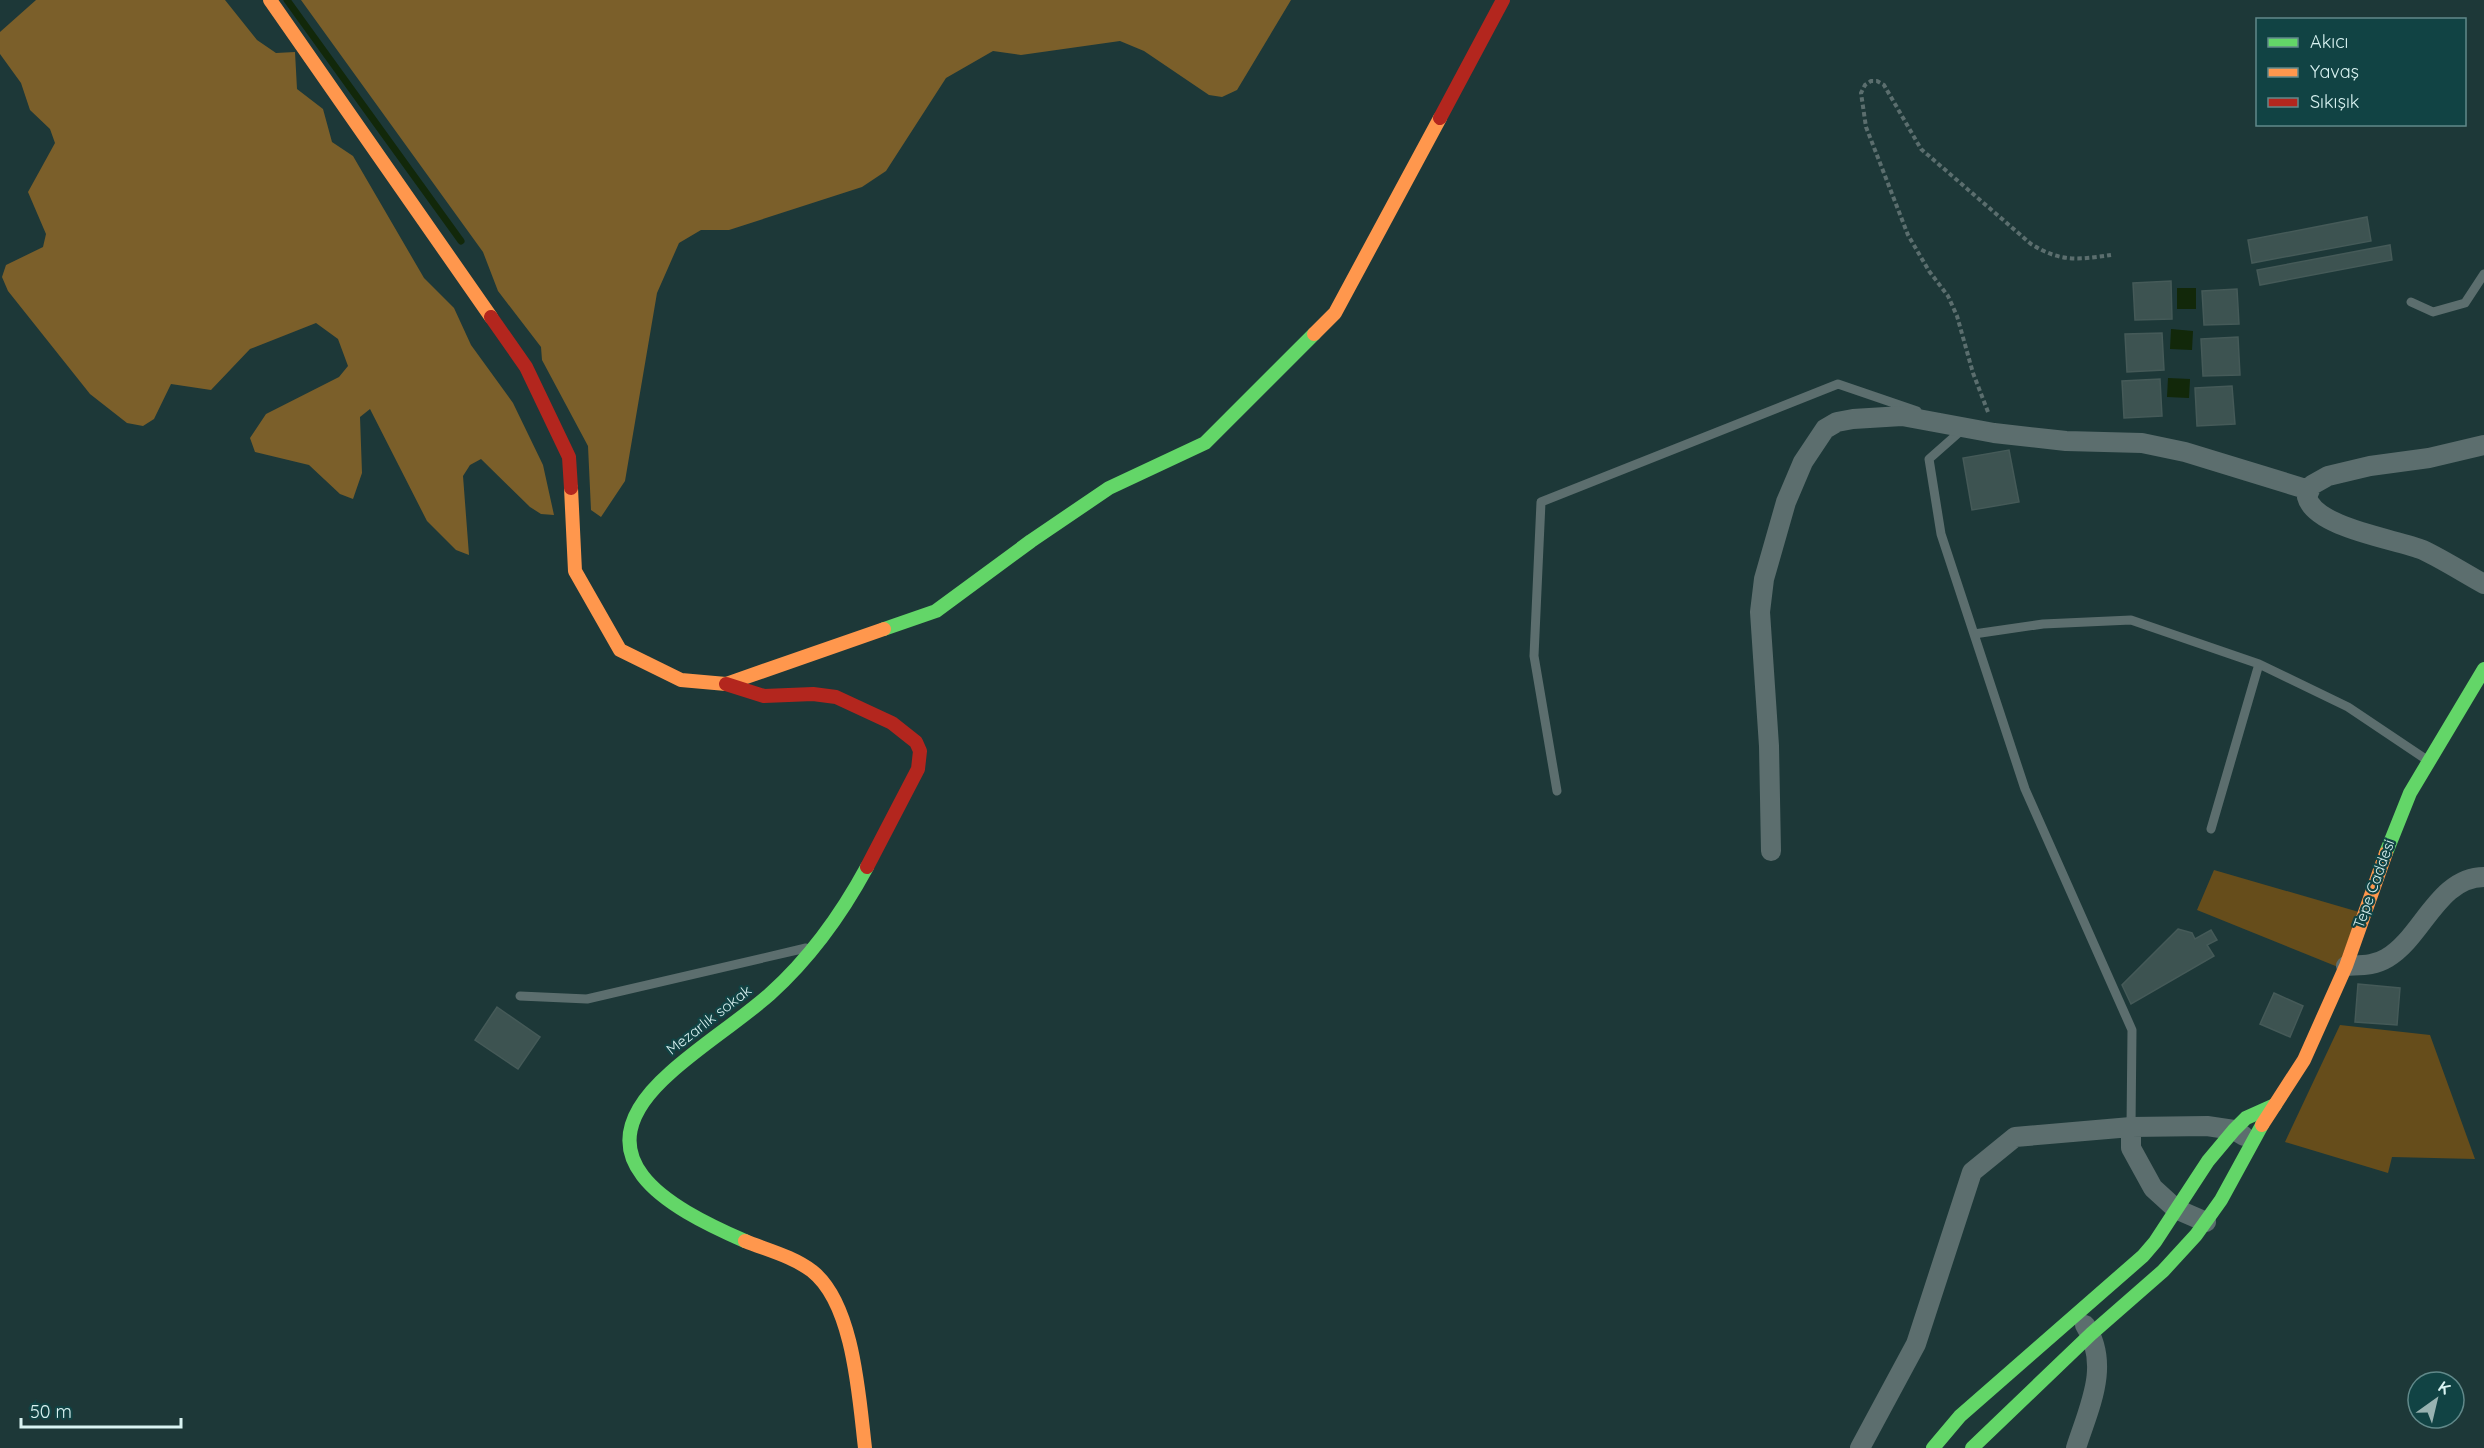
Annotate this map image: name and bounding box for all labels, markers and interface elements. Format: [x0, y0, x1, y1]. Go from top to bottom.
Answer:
legend [2256, 18, 2466, 126]
text: Akıcı [2310, 30, 2348, 53]
text: Yavaş [2310, 60, 2359, 83]
text: Sıkışık [2310, 90, 2359, 113]
street label: Tepe Caddesi [2349, 837, 2398, 931]
street label: Mezarlık sokak [662, 980, 755, 1059]
north arrow [2406, 1370, 2466, 1430]
text: K [2434, 1376, 2454, 1399]
scale bar [21, 1391, 182, 1429]
text: 50 m [30, 1400, 72, 1423]

